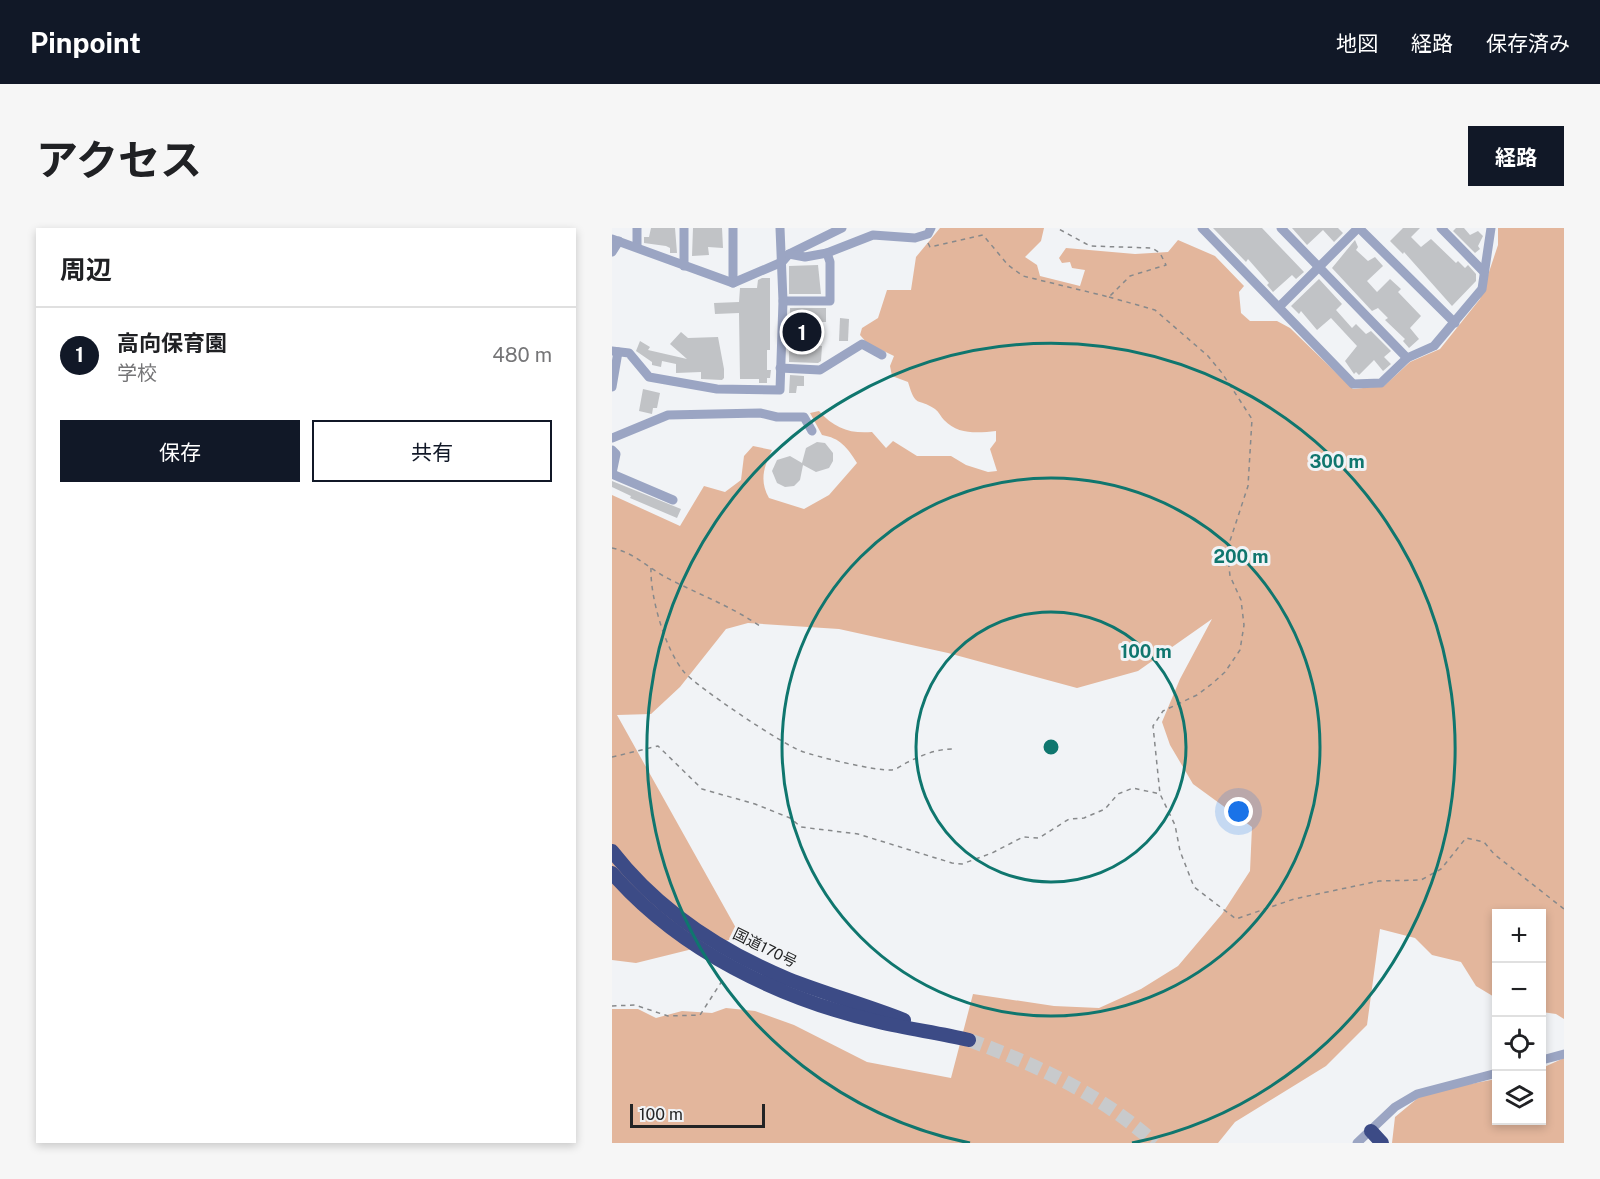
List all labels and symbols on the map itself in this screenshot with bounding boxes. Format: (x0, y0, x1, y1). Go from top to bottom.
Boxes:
pin: 1 (782, 310, 822, 354)
text: 300 m (1309, 451, 1365, 472)
text: 200 m (1214, 546, 1268, 567)
text: 100 m (1120, 641, 1172, 662)
centre of rings (1041, 737, 1061, 757)
your location (1224, 797, 1253, 826)
street label: 国道170号 (730, 925, 800, 970)
scale bar (630, 1101, 765, 1128)

